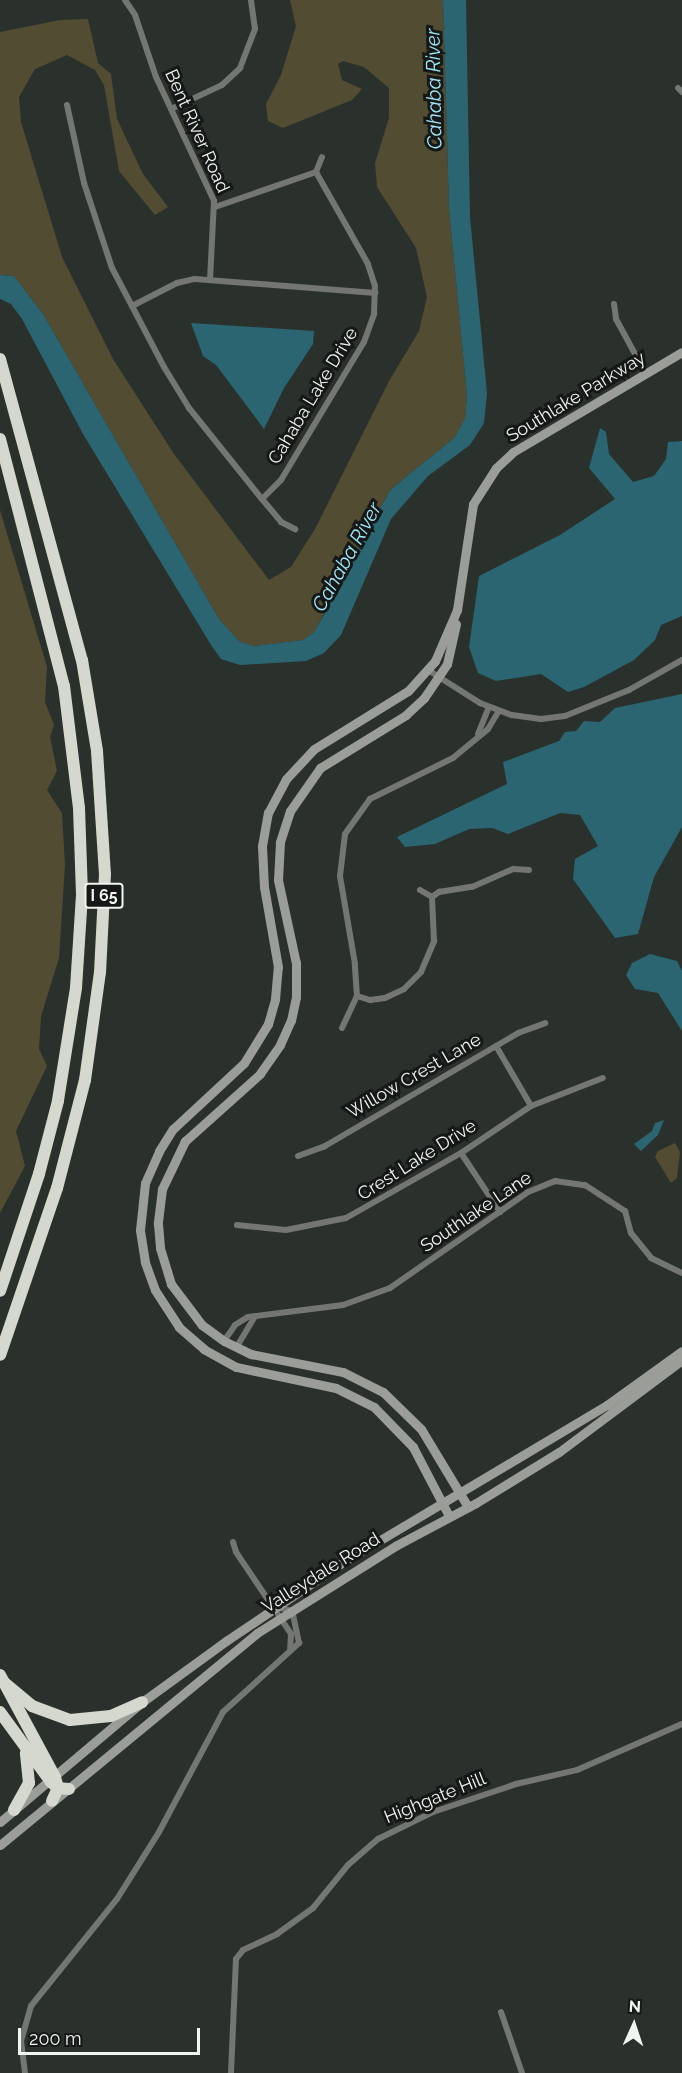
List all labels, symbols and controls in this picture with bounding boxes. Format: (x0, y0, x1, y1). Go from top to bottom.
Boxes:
water label: Cahaba River (421, 28, 447, 150)
street label: Bent River Road (160, 66, 234, 196)
street label: Cahaba Lake Drive (264, 324, 362, 468)
street label: Southlake Parkway (503, 347, 649, 447)
water label: Cahaba River (307, 498, 387, 616)
road number: I 65 (84, 883, 124, 909)
street label: Willow Crest Lane (343, 1029, 485, 1123)
street label: Crest Lake Drive (354, 1115, 480, 1205)
street label: Southlake Lane (416, 1167, 536, 1257)
street label: Valleydale Road (258, 1528, 384, 1618)
street label: Highgate Hill (381, 1768, 489, 1828)
north arrow (604, 1995, 664, 2055)
text: N (628, 1997, 642, 2016)
scale bar (21, 2016, 202, 2054)
text: 200 m (29, 2028, 82, 2049)

